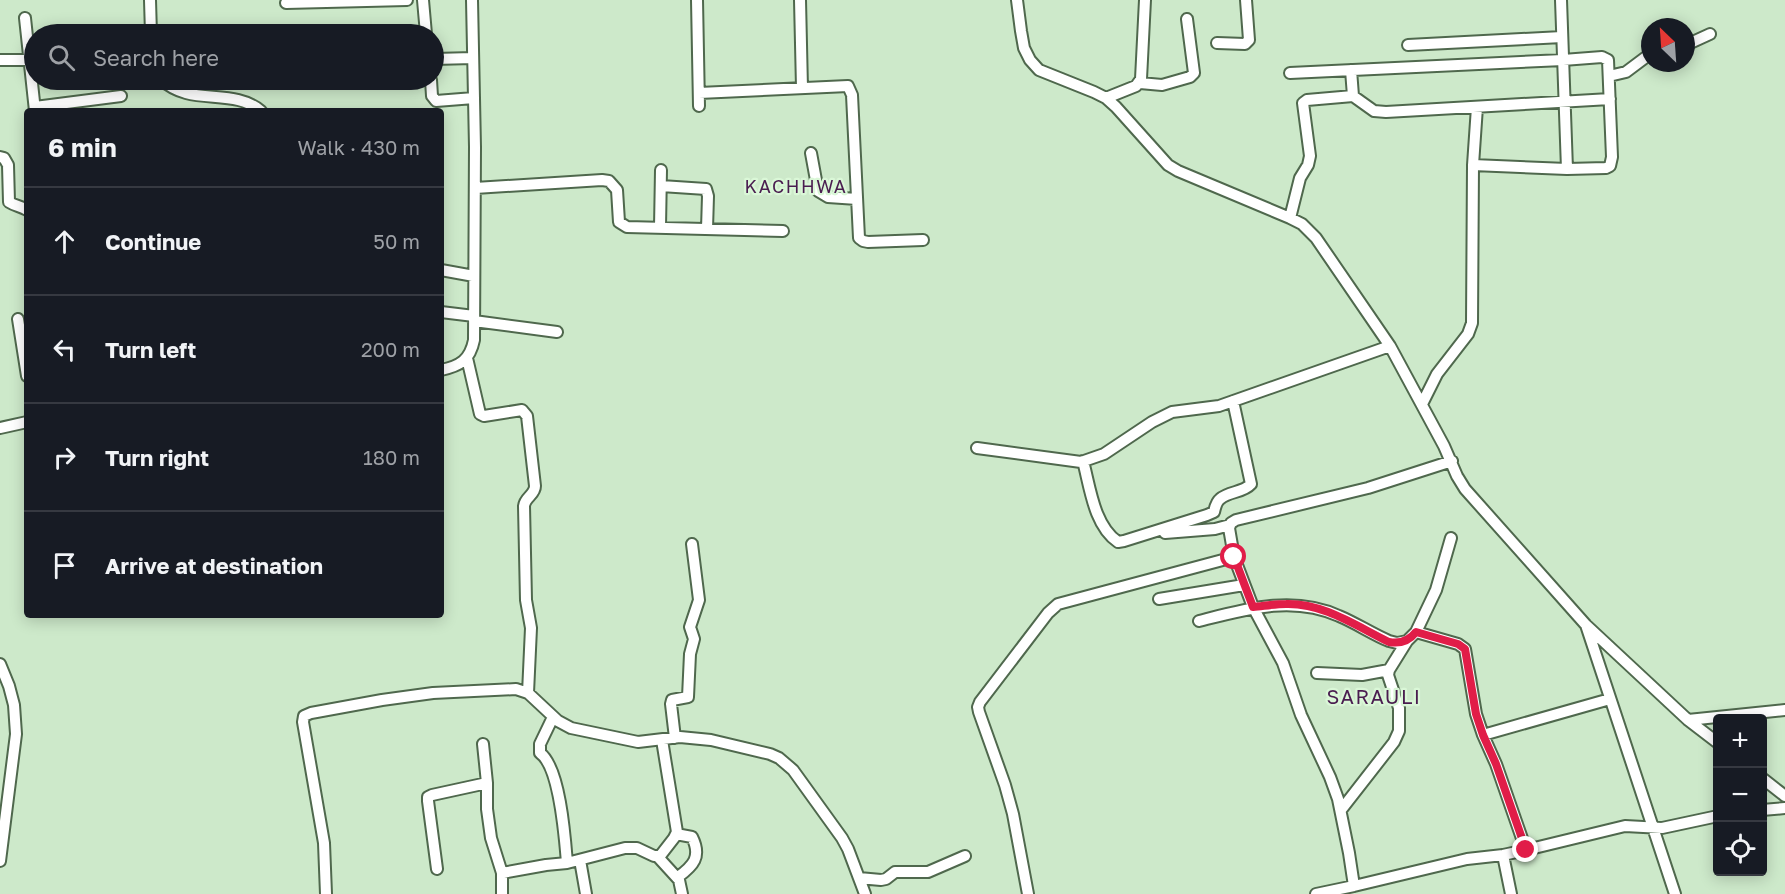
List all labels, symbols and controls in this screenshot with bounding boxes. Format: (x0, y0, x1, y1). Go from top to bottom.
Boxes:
north arrow (1641, 18, 1695, 72)
search box (24, 24, 444, 90)
icon: search (45, 41, 78, 74)
text: Search here (93, 44, 219, 71)
text: 6 min (48, 132, 117, 163)
text: Walk · 430 m (298, 135, 420, 159)
district label: KACHHWA (745, 175, 847, 197)
icon: ahead (48, 225, 81, 258)
text: Continue (105, 228, 201, 255)
text: 50 m (373, 229, 420, 253)
icon: left (48, 333, 81, 366)
text: Turn left (105, 336, 196, 363)
text: 200 m (361, 337, 420, 361)
icon: right (48, 441, 81, 474)
text: Turn right (105, 444, 209, 471)
text: 180 m (363, 445, 420, 469)
route start (1220, 543, 1246, 569)
icon: arrive (48, 549, 81, 582)
text: Arrive at destination (105, 552, 323, 579)
district label: SARAULI (1326, 684, 1422, 708)
map controls (1713, 714, 1767, 876)
button: + (1713, 714, 1767, 768)
button: − (1713, 768, 1767, 822)
button: locate (1713, 822, 1767, 876)
route end (1512, 836, 1538, 862)

